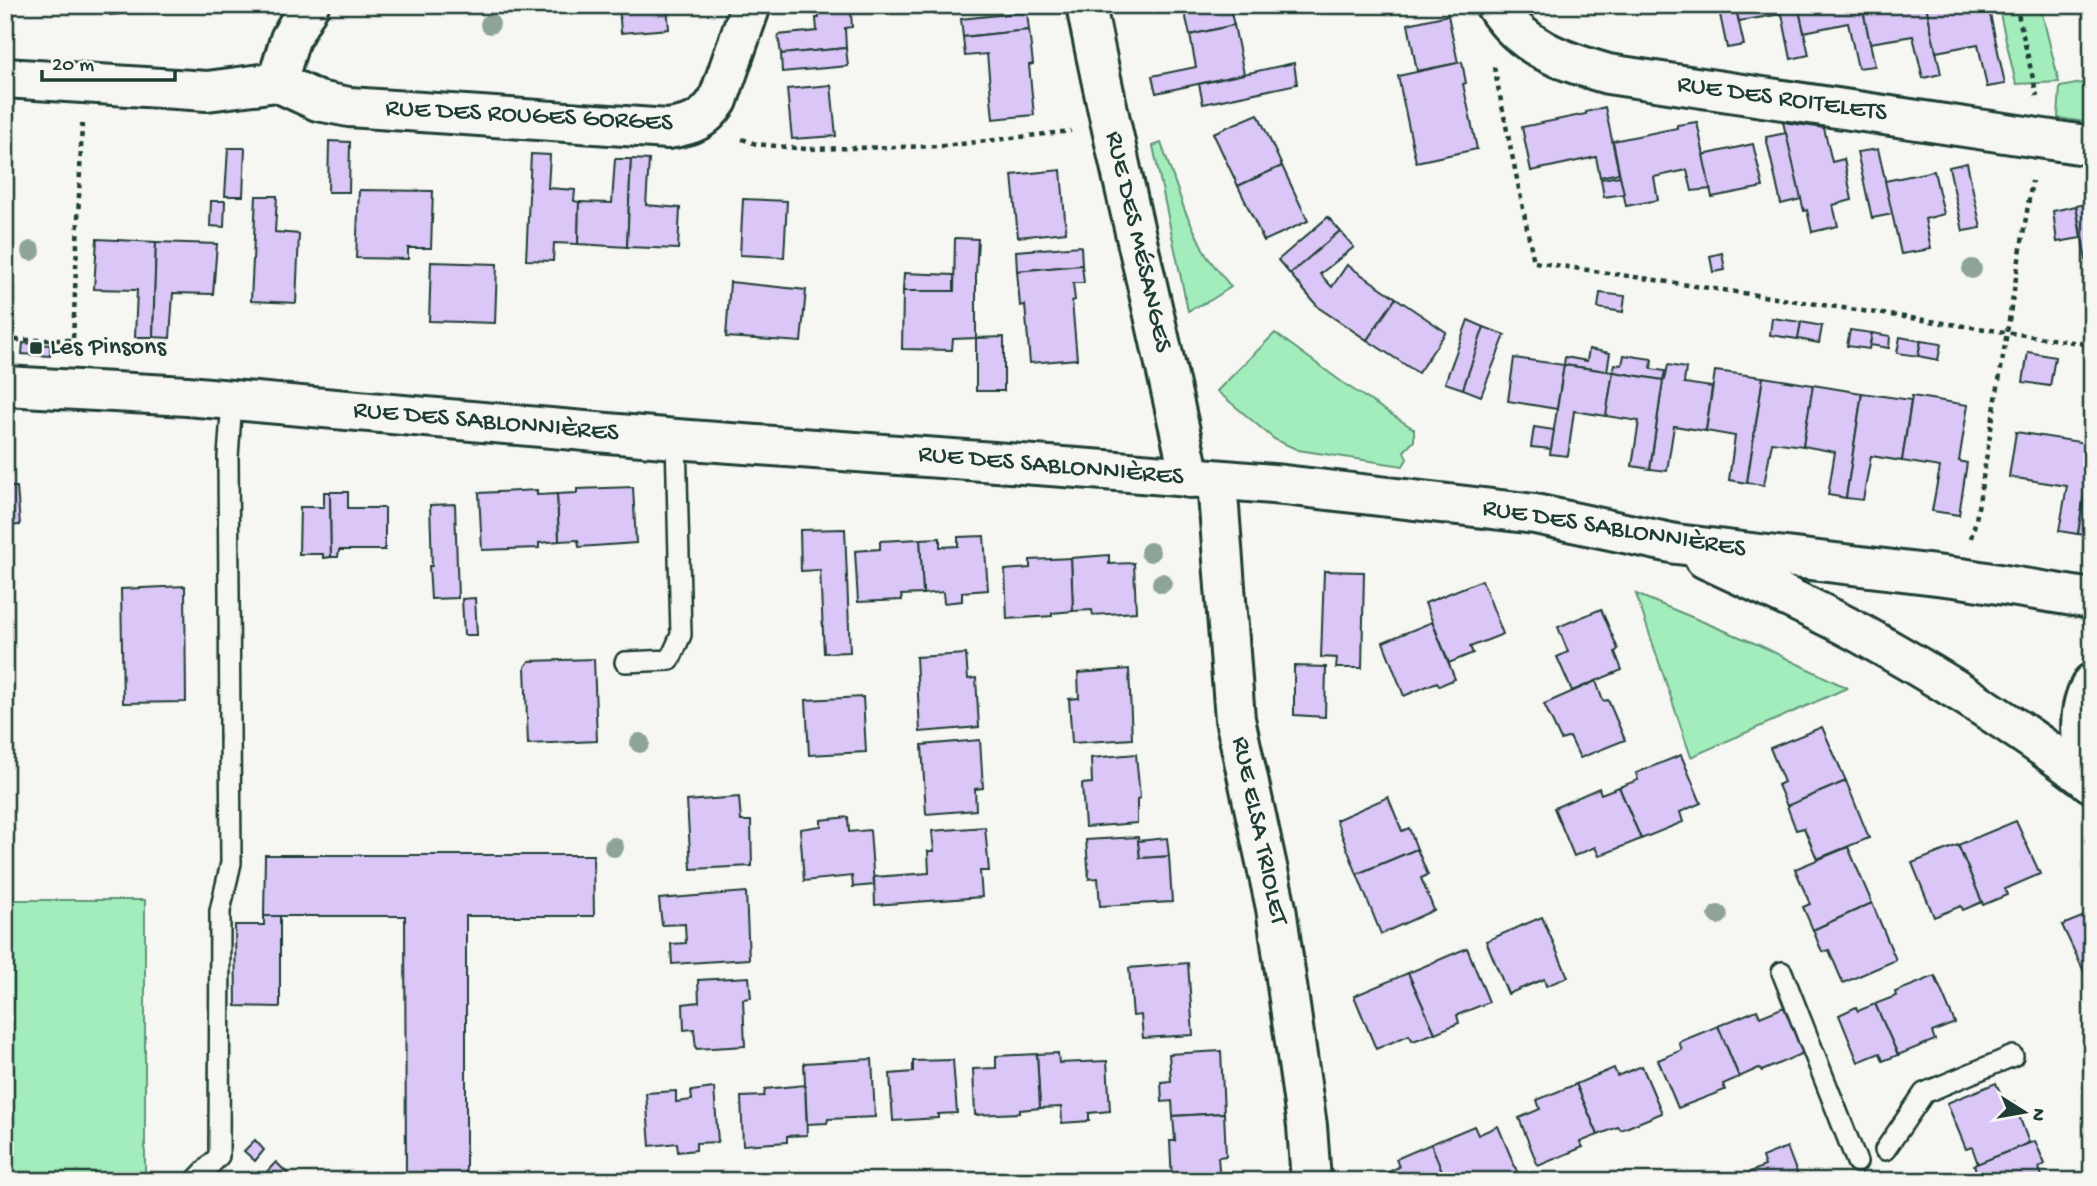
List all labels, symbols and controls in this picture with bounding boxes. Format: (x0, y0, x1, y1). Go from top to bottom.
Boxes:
scale bar (42, 38, 175, 82)
text: 20 m (52, 54, 94, 79)
street label: RUE DES ROITELETS (1675, 70, 1890, 130)
street label: RUE DES ROUGES GORGES (384, 94, 674, 140)
street label: RUE DES MÉSANGES (1097, 129, 1178, 356)
place label: Les Pinsons (50, 333, 167, 364)
marker: Les Pinsons (28, 340, 44, 356)
street label: RUE DES SABLONNIÈRES (352, 396, 621, 450)
street label: RUE DES SABLONNIÈRES (917, 440, 1186, 494)
street label: RUE DES SABLONNIÈRES (1480, 494, 1749, 566)
street label: RUE ELSA TRIOLET (1223, 734, 1293, 929)
north arrow (1988, 1078, 2058, 1148)
text: N (2025, 1106, 2050, 1123)

